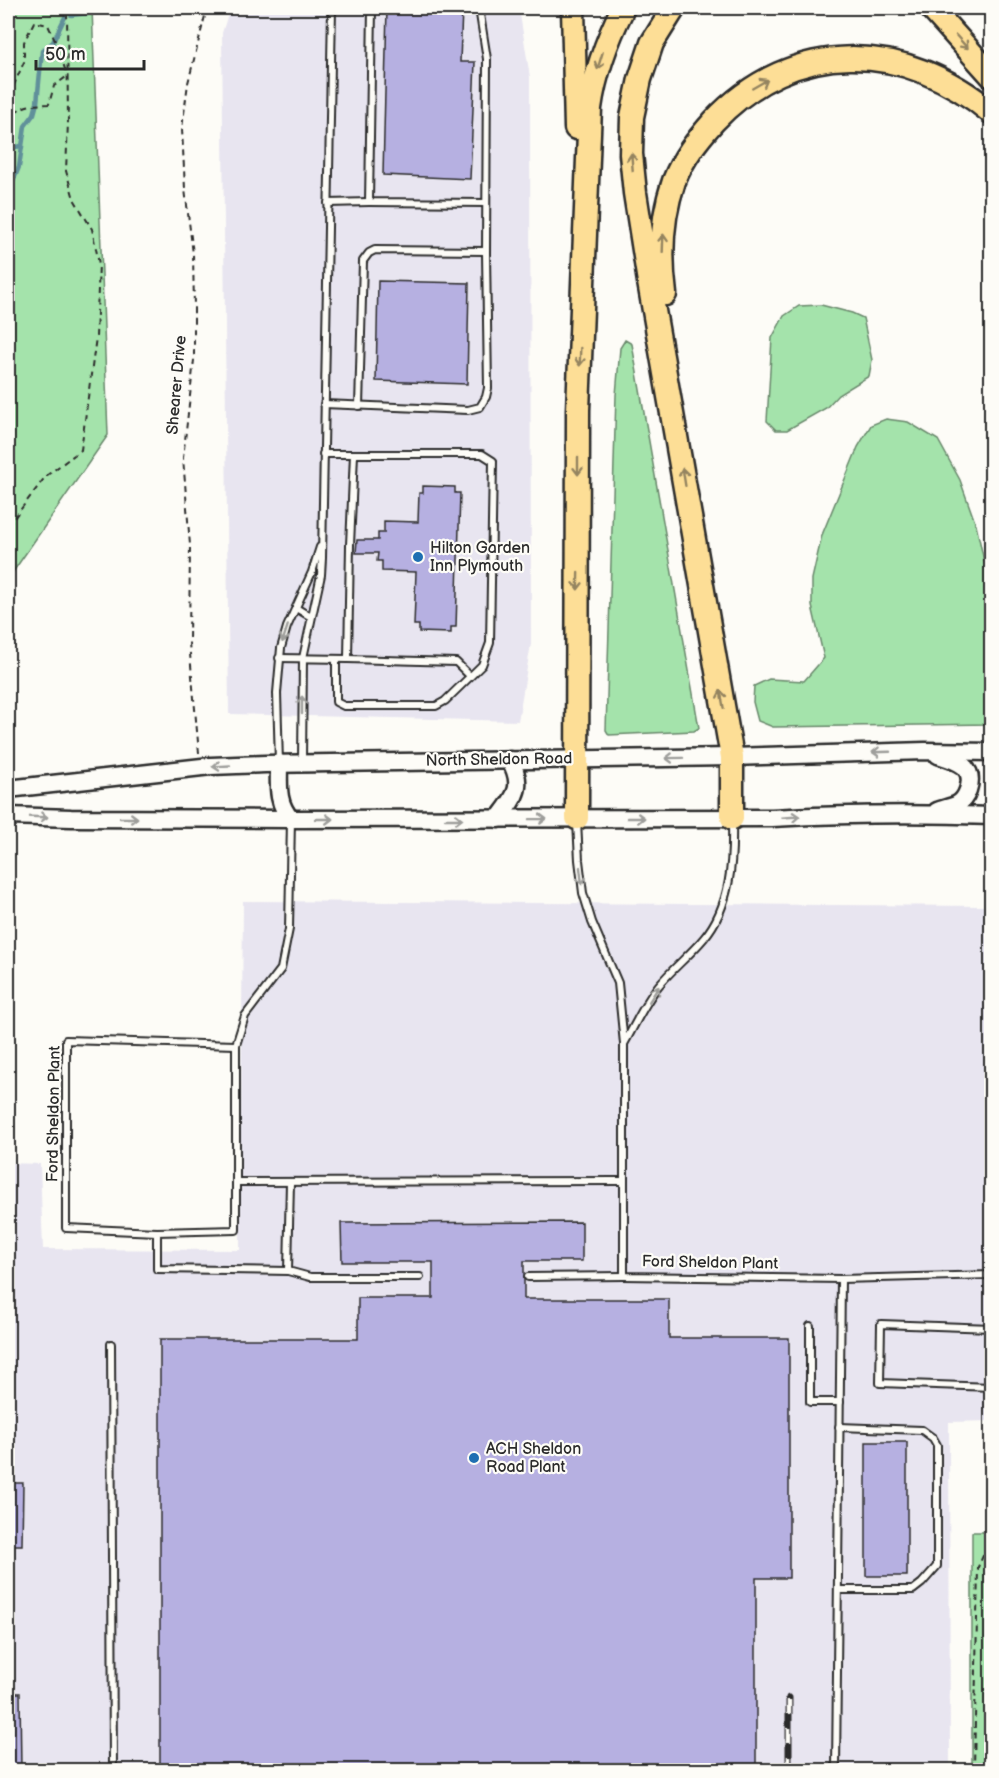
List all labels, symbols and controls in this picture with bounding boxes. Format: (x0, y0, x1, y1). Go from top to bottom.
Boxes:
scale bar (36, 33, 144, 71)
one-way arrow (955, 34, 969, 49)
text: 50 m (45, 44, 86, 65)
one-way arrow (594, 51, 605, 70)
one-way arrow (751, 78, 768, 90)
one-way arrow (626, 152, 637, 172)
one-way arrow (657, 233, 669, 253)
street label: Shearer Drive (163, 334, 191, 436)
one-way arrow (574, 346, 585, 366)
one-way arrow (572, 456, 584, 476)
one-way arrow (678, 468, 689, 487)
place label: Hilton Garden Inn Plymouth (430, 539, 530, 576)
marker: Hilton Garden Inn Plymouth (411, 550, 425, 564)
one-way arrow (572, 570, 583, 590)
one-way arrow (279, 624, 290, 643)
one-way arrow (716, 690, 727, 709)
one-way arrow (296, 695, 308, 715)
one-way arrow (872, 746, 892, 758)
street label: North Sheldon Road (426, 749, 572, 771)
one-way arrow (664, 752, 684, 764)
one-way arrow (211, 760, 231, 771)
one-way arrow (29, 811, 49, 822)
one-way arrow (780, 811, 800, 822)
one-way arrow (119, 812, 139, 824)
one-way arrow (625, 812, 645, 824)
one-way arrow (314, 813, 334, 825)
one-way arrow (444, 813, 464, 825)
one-way arrow (527, 813, 547, 825)
one-way arrow (576, 866, 587, 886)
one-way arrow (648, 986, 660, 1003)
street label: Ford Sheldon Plant (43, 1046, 65, 1182)
street label: Ford Sheldon Plant (642, 1252, 778, 1274)
place label: ACH Sheldon Road Plant (486, 1440, 581, 1477)
marker: ACH Sheldon Road Plant (467, 1451, 481, 1465)

